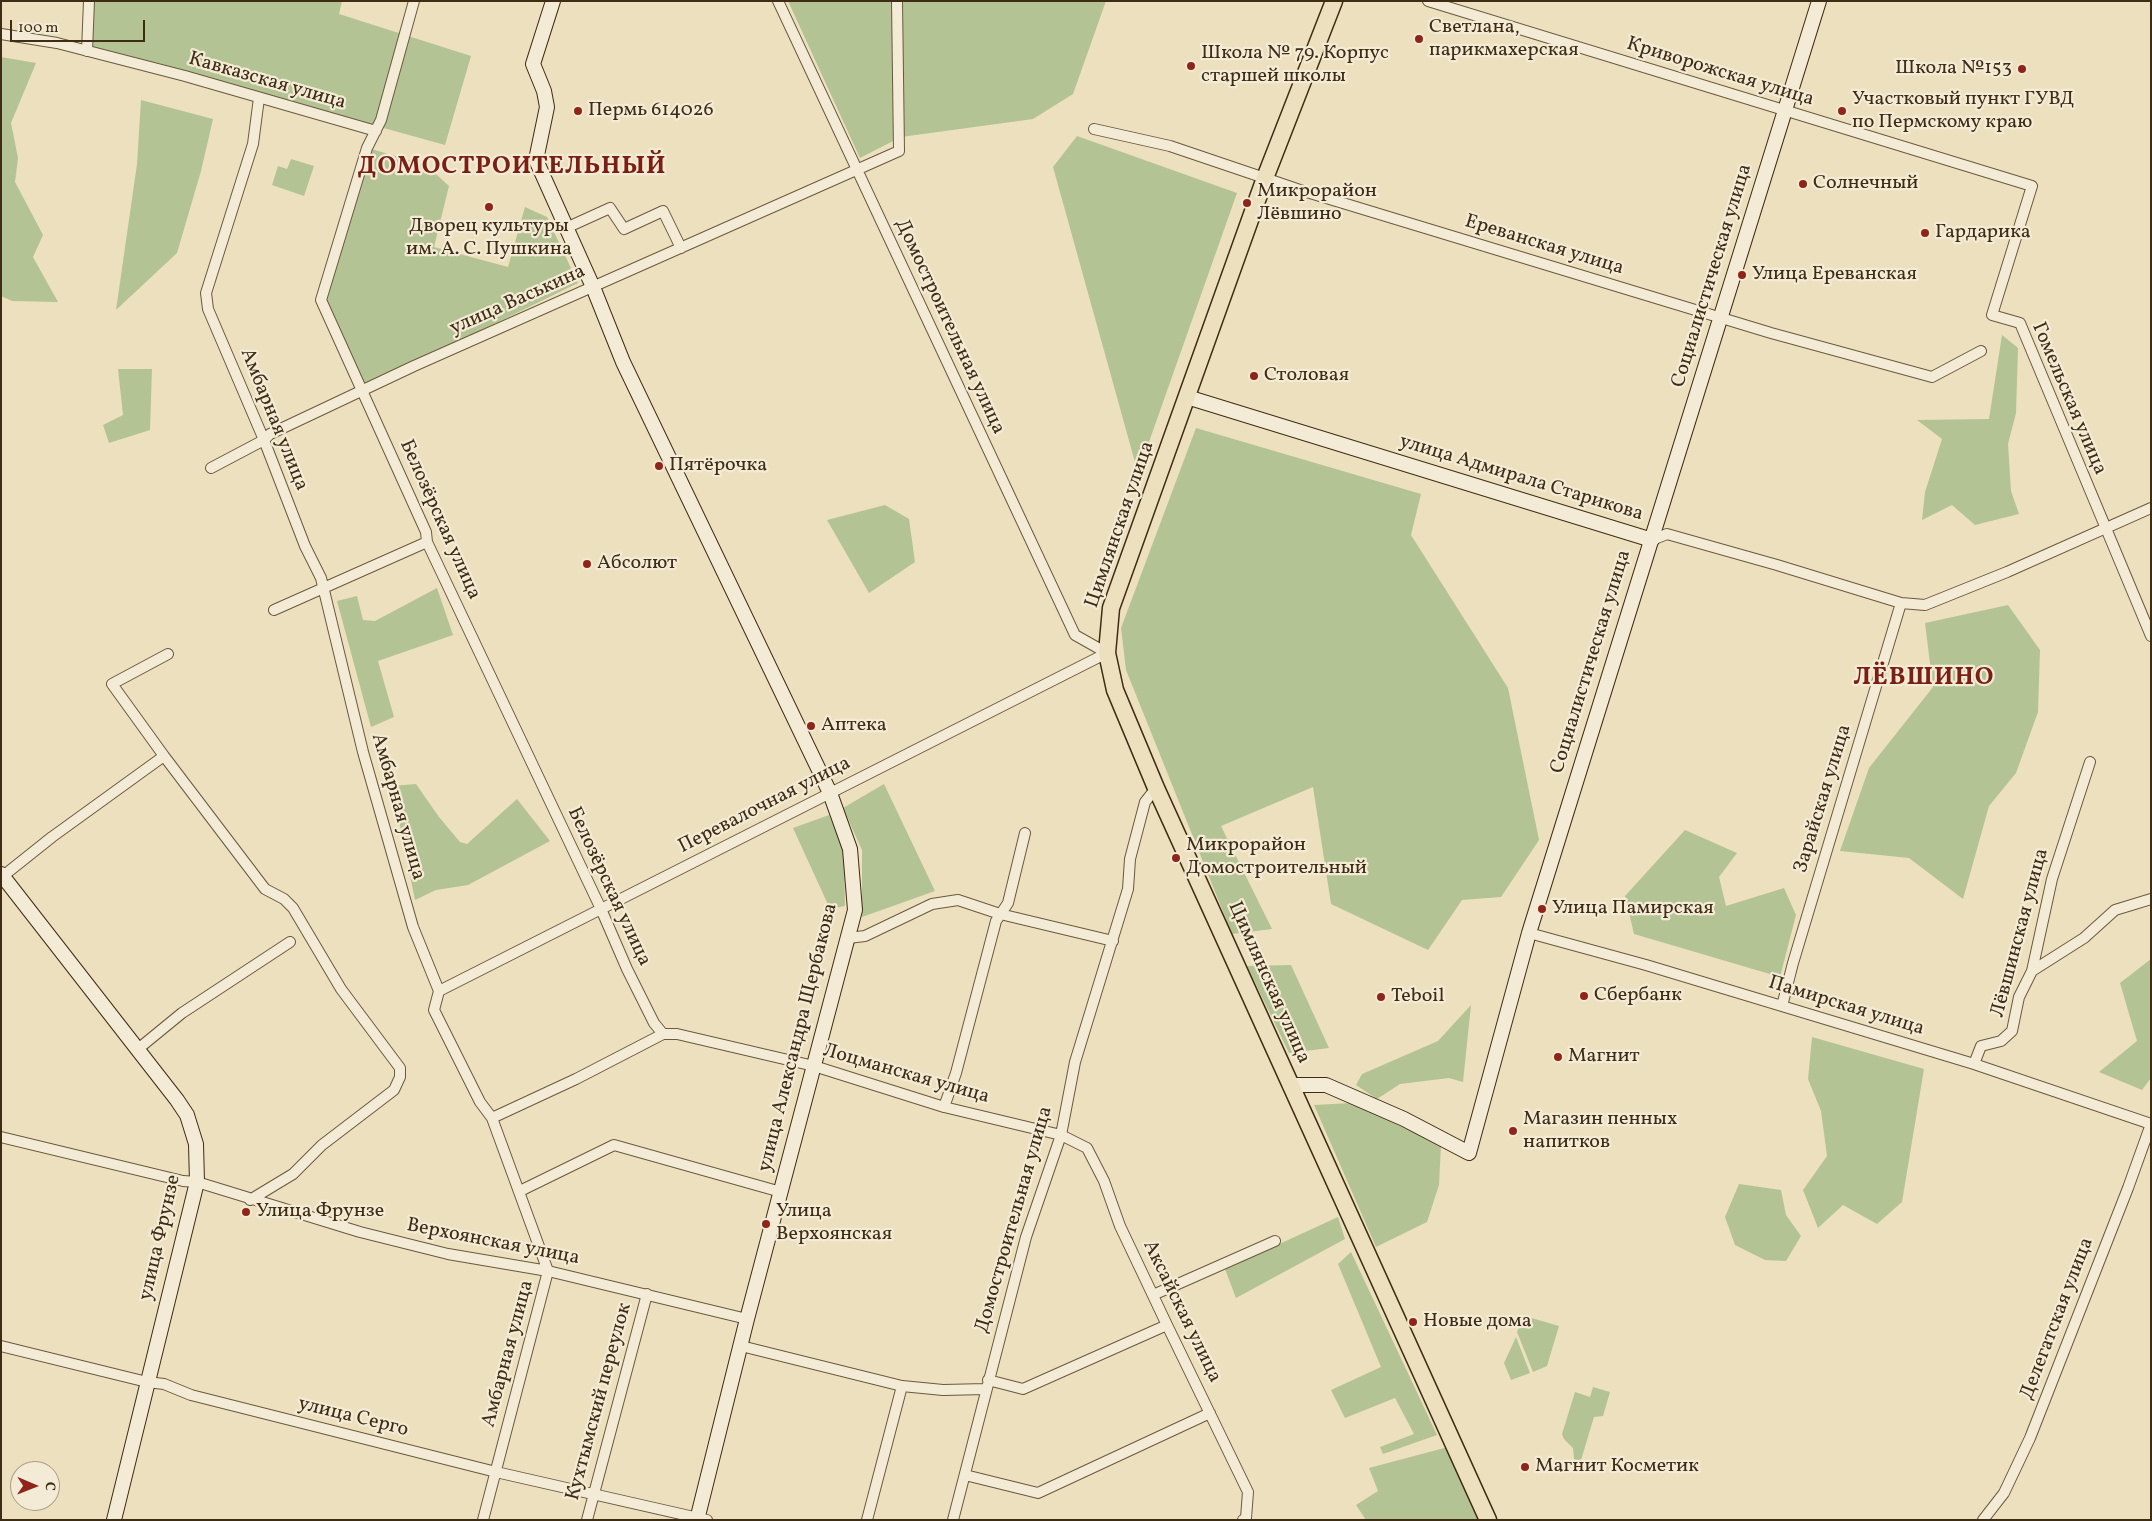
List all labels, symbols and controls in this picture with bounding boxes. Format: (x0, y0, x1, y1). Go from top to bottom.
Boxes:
scale bar (12, 10, 148, 42)
place label: Светлана, парикмахерская (1429, 16, 1579, 63)
text: 100 m (18, 18, 58, 39)
marker: Светлана, парикмахерская (1413, 33, 1425, 45)
street label: Криворожская улица (1623, 33, 1817, 113)
place label: Школа № 79. Корпус старшей школы (1201, 42, 1389, 89)
street label: Кавказская улица (186, 48, 348, 116)
place label: Школа №153 (1895, 57, 2012, 81)
marker: Школа № 79. Корпус старшей школы (1185, 60, 1197, 72)
marker: Школа №153 (2016, 63, 2028, 75)
place label: Участковый пункт ГУВД по Пермскому краю (1852, 88, 2075, 135)
place label: Пермь 614026 (588, 99, 714, 123)
marker: Пермь 614026 (572, 105, 584, 117)
marker: Участковый пункт ГУВД по Пермскому краю (1836, 105, 1848, 117)
district label: ДОМОСТРОИТЕЛЬНЫЙ (355, 153, 669, 183)
street label: Социалистическая улица (1668, 161, 1758, 391)
place label: Солнечный (1813, 172, 1918, 196)
marker: Солнечный (1797, 178, 1809, 190)
place label: Микрорайон Лёвшино (1257, 180, 1377, 227)
marker: Микрорайон Лёвшино (1241, 197, 1253, 209)
marker: Дворец культуры им. А. С. Пушкина (483, 201, 495, 213)
street label: Ереванская улица (1462, 210, 1626, 282)
place label: Дворец культуры им. А. С. Пушкина (406, 215, 572, 262)
street label: Домостроительная улица (889, 216, 1009, 438)
place label: Гардарика (1935, 221, 2031, 245)
marker: Гардарика (1919, 227, 1931, 239)
street label: улица Васькина (447, 260, 589, 342)
place label: Улица Ереванская (1752, 263, 1917, 287)
marker: Улица Ереванская (1736, 269, 1748, 281)
street label: Гомельская улица (2025, 319, 2111, 479)
street label: Амбарная улица (234, 345, 312, 495)
place label: Столовая (1264, 364, 1349, 388)
marker: Столовая (1248, 370, 1260, 382)
street label: улица Адмирала Старикова (1396, 430, 1646, 528)
street label: Белозёрская улица (393, 436, 485, 604)
street label: Цимлянская улица (1081, 438, 1161, 612)
place label: Пятёрочка (669, 454, 767, 478)
marker: Пятёрочка (653, 460, 665, 472)
street label: Социалистическая улица (1547, 547, 1637, 777)
place label: Абсолют (597, 552, 677, 576)
marker: Абсолют (581, 558, 593, 570)
district label: ЛЁВШИНО (1853, 664, 1995, 694)
place label: Аптека (821, 714, 887, 738)
marker: Аптека (805, 720, 817, 732)
street label: Зарайская улица (1790, 722, 1858, 876)
street label: Амбарная улица (365, 731, 429, 883)
street label: Перевалочная улица (675, 752, 855, 860)
street label: Белозёрская улица (561, 804, 655, 970)
place label: Микрорайон Домостроительный (1186, 834, 1367, 881)
street label: Лёвшинская улица (1987, 846, 2055, 1020)
marker: Микрорайон Домостроительный (1170, 852, 1182, 864)
place label: Улица Памирская (1552, 897, 1714, 921)
street label: Цимлянская улица (1221, 898, 1315, 1068)
street label: улица Александра Щербакова (754, 901, 844, 1175)
marker: Улица Памирская (1536, 903, 1548, 915)
street label: Памирская улица (1765, 972, 1927, 1042)
place label: Сбербанк (1594, 984, 1682, 1008)
place label: Teboil (1391, 985, 1444, 1009)
marker: Сбербанк (1578, 990, 1590, 1002)
marker: Teboil (1375, 991, 1387, 1003)
street label: Лоцманская улица (820, 1040, 992, 1110)
place label: Магнит (1568, 1045, 1640, 1069)
marker: Магнит (1552, 1051, 1564, 1063)
street label: Домостроительная улица (971, 1104, 1059, 1336)
place label: Магазин пенных напитков (1523, 1108, 1677, 1155)
marker: Магазин пенных напитков (1507, 1125, 1519, 1137)
street label: улица Фрунзе (135, 1173, 187, 1303)
place label: Улица Фрунзе (256, 1200, 384, 1224)
place label: Улица Верхоянская (776, 1200, 892, 1247)
marker: Улица Фрунзе (240, 1206, 252, 1218)
street label: Верхоянская улица (404, 1214, 582, 1272)
marker: Улица Верхоянская (760, 1218, 772, 1230)
street label: Делегатская улица (2016, 1234, 2100, 1404)
street label: Аксайская улица (1136, 1237, 1226, 1387)
street label: Амбарная улица (478, 1278, 540, 1430)
street label: Кухтымский переулок (562, 1301, 638, 1503)
place label: Новые дома (1423, 1310, 1532, 1334)
marker: Новые дома (1407, 1316, 1419, 1328)
street label: улица Серго (295, 1393, 411, 1443)
place label: Магнит Косметик (1535, 1455, 1699, 1479)
north arrow (10, 1461, 60, 1511)
marker: Магнит Косметик (1519, 1461, 1531, 1473)
text: С (40, 1482, 59, 1491)

